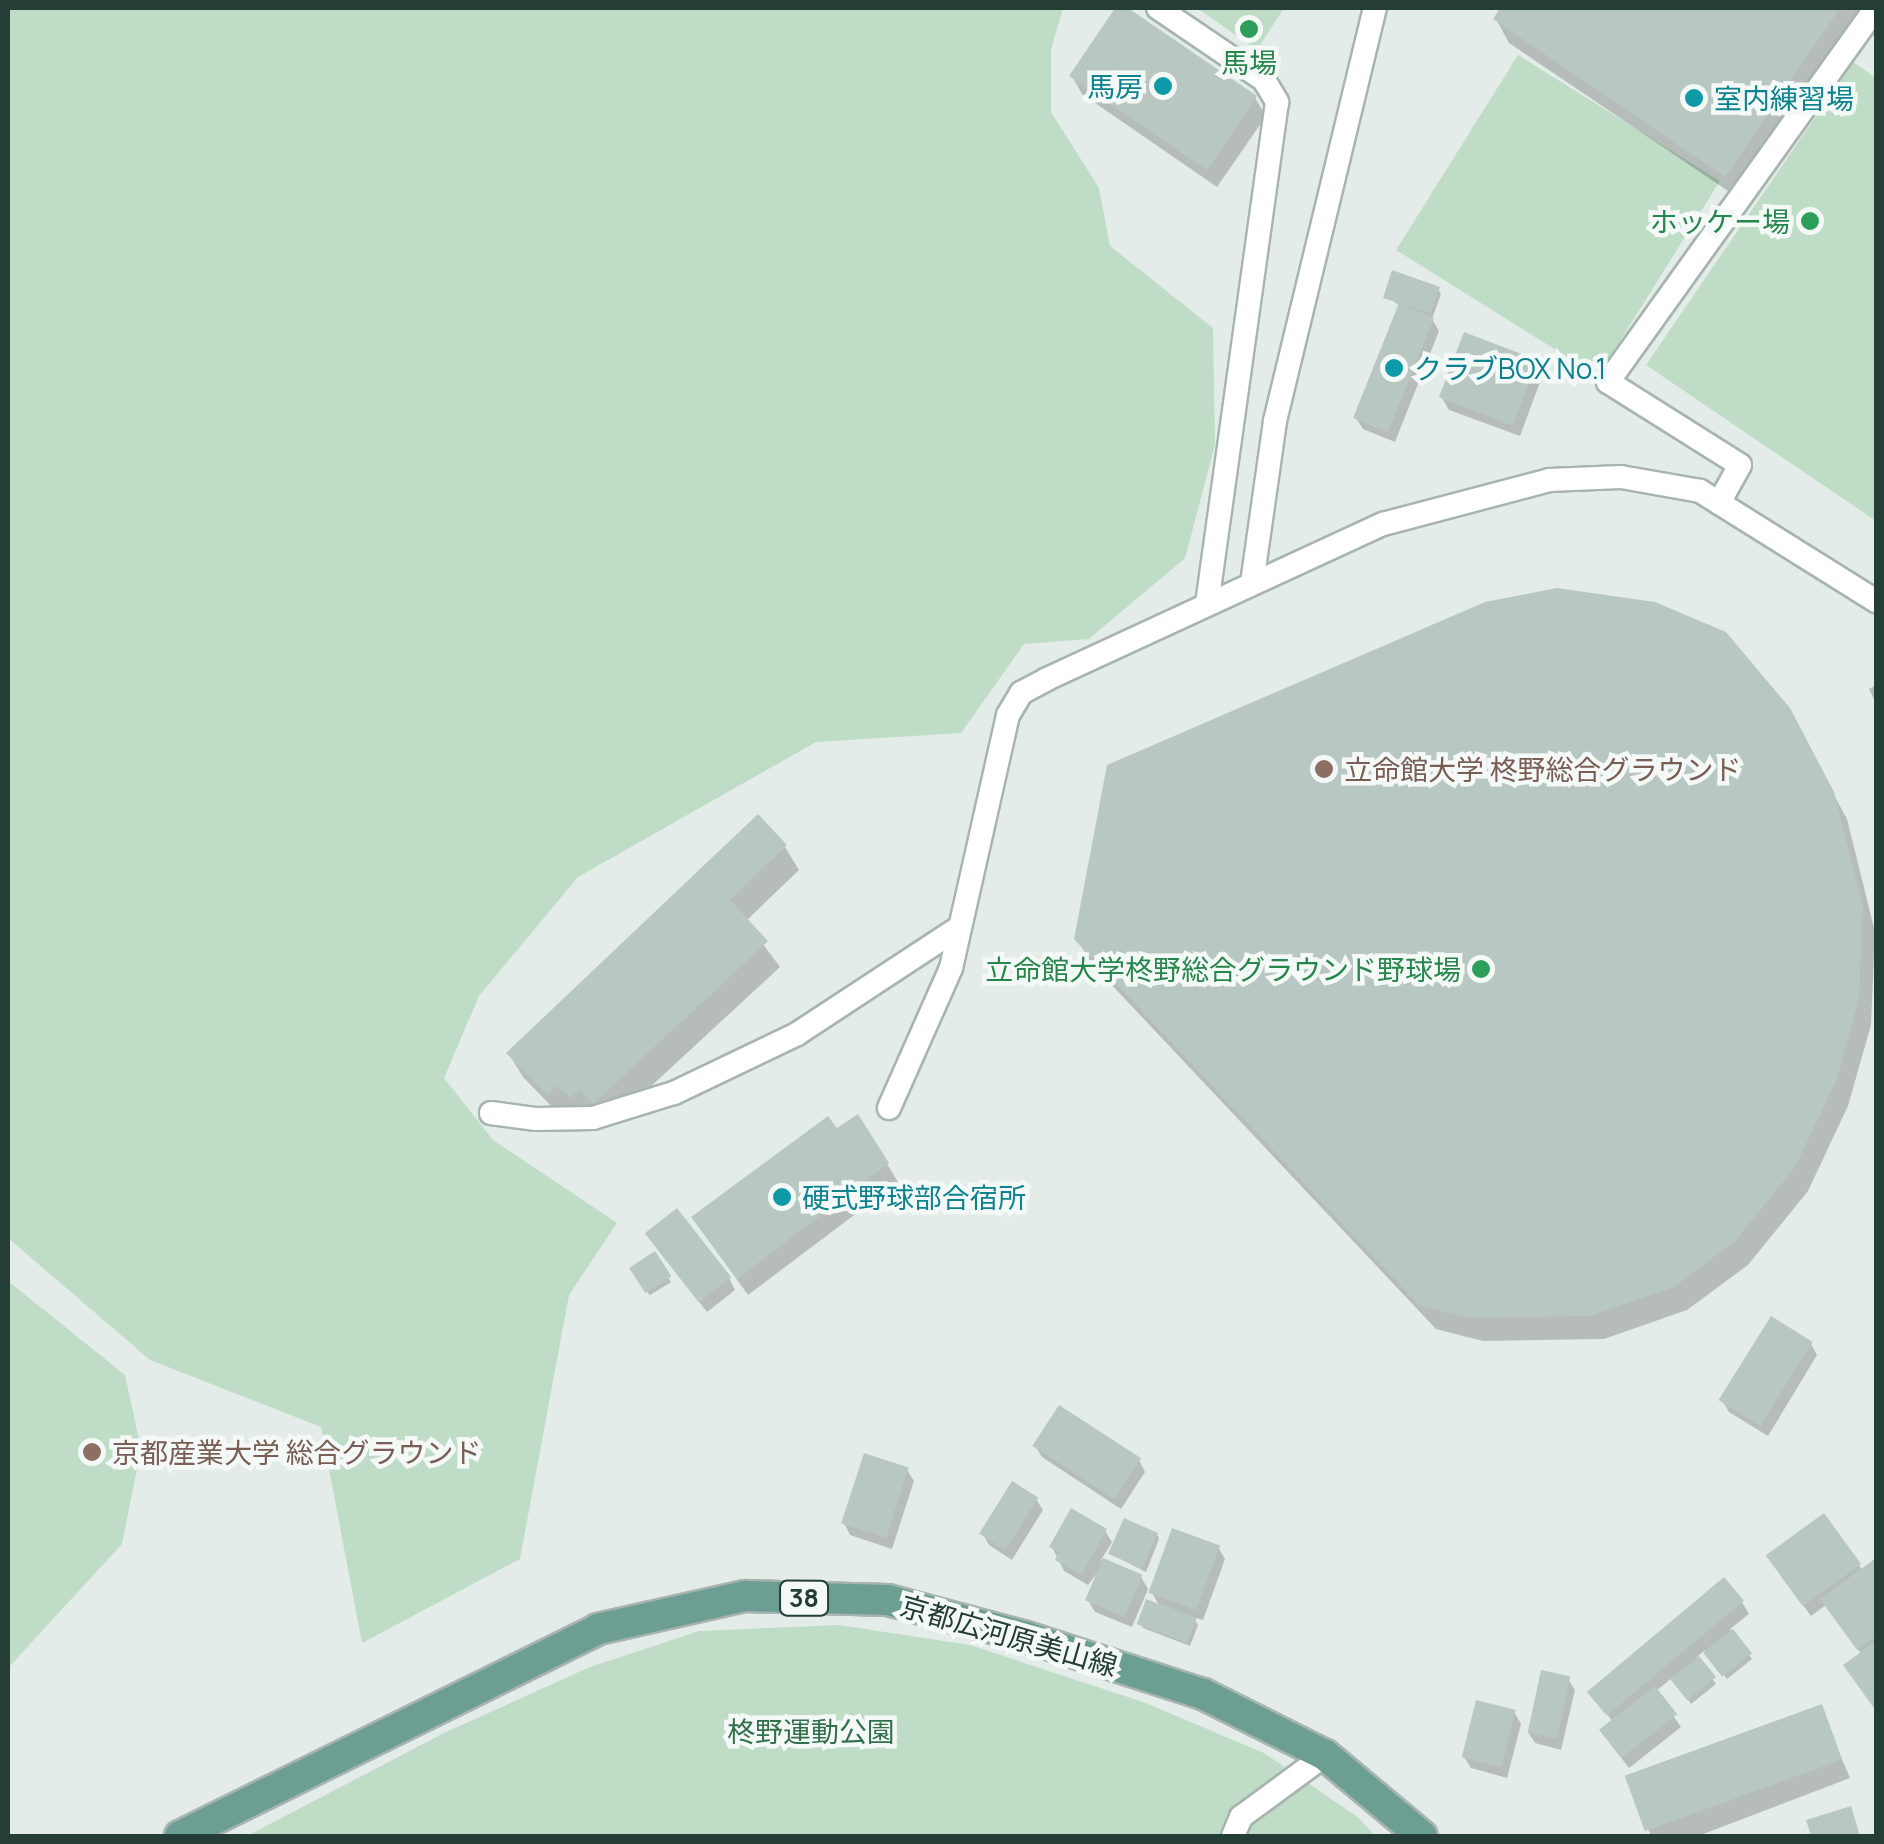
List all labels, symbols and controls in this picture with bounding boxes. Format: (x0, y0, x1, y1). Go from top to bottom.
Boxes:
marker: 馬場 (1238, 18, 1260, 40)
place label: 馬場 (1221, 45, 1277, 79)
place label: 馬房 (1087, 69, 1143, 103)
marker: 馬房 (1152, 75, 1174, 97)
place label: 室内練習場 (1714, 81, 1854, 115)
marker: 室内練習場 (1683, 87, 1705, 109)
place label: ホッケー場 (1650, 204, 1790, 238)
marker: ホッケー場 (1799, 210, 1821, 232)
place label: クラブBOX No.1 (1414, 351, 1606, 385)
marker: クラブBOX No.1 (1383, 357, 1405, 379)
place label: 立命館大学 柊野総合グラウンド (1344, 752, 1742, 786)
marker: 立命館大学 柊野総合グラウンド (1313, 758, 1335, 780)
place label: 立命館大学柊野総合グラウンド野球場 (985, 952, 1461, 986)
marker: 立命館大学柊野総合グラウンド野球場 (1470, 958, 1492, 980)
place label: 硬式野球部合宿所 (802, 1180, 1026, 1214)
marker: 硬式野球部合宿所 (771, 1186, 793, 1208)
place label: 京都産業大学 総合グラウンド (112, 1435, 482, 1469)
marker: 京都産業大学 総合グラウンド (81, 1441, 103, 1463)
road number: 38 (779, 1578, 829, 1618)
street label: 京都広河原美山線 (897, 1588, 1121, 1682)
park label: 柊野運動公園 (727, 1714, 895, 1748)

